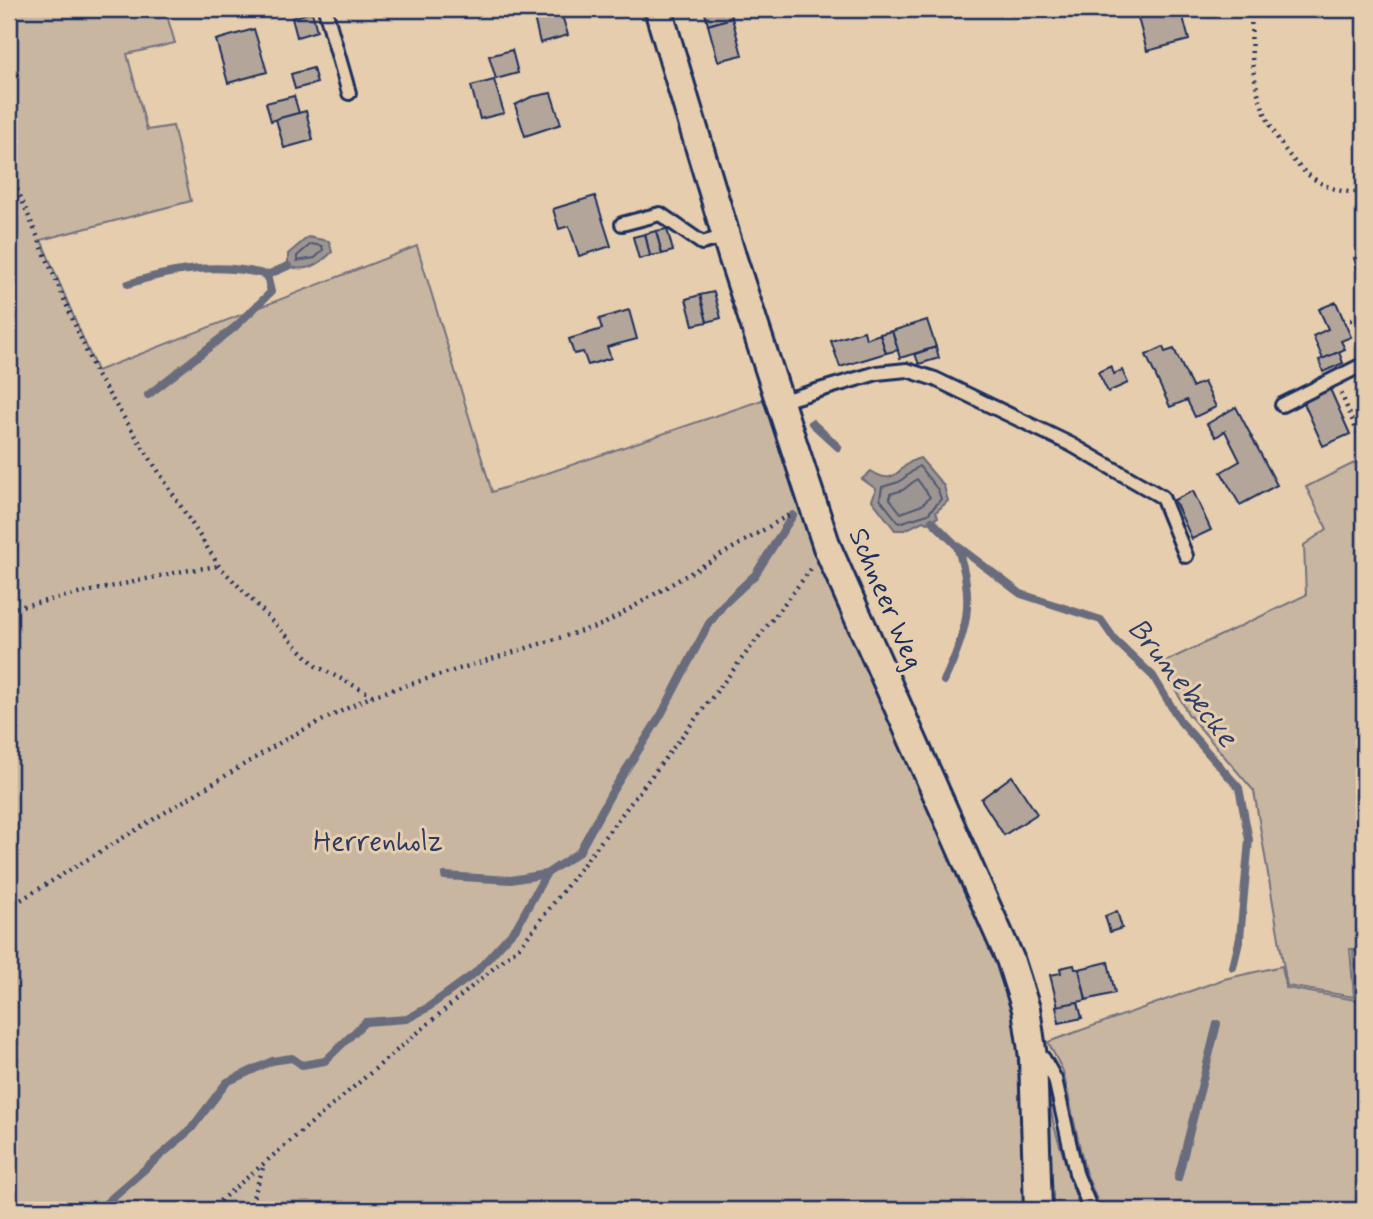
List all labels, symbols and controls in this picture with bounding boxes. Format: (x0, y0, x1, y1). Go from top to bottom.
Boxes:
street label: Schneer Weg (839, 523, 931, 675)
water label: Brunebecke (1118, 610, 1247, 757)
park label: Herrenholz (313, 824, 443, 861)

